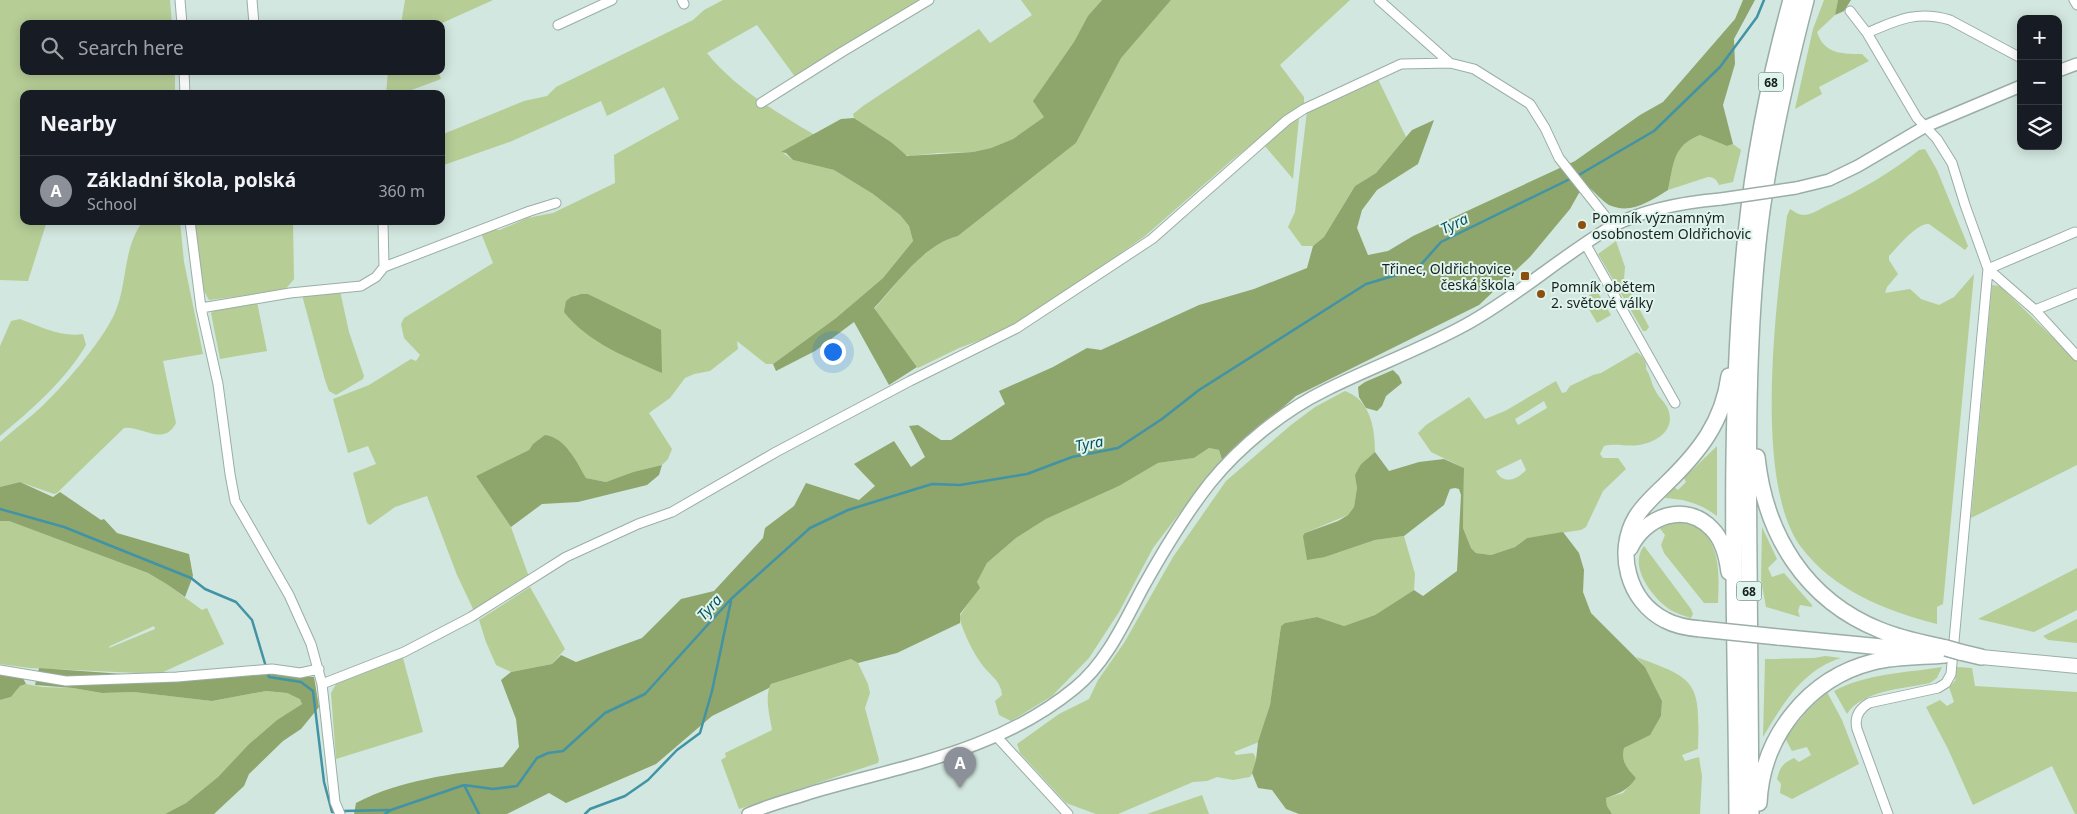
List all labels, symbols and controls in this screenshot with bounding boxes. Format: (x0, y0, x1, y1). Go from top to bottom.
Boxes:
map controls (2017, 15, 2062, 150)
button: + (2017, 15, 2062, 60)
search box (20, 20, 445, 75)
icon: search (38, 34, 66, 62)
text: Search here (78, 35, 184, 61)
button: − (2017, 60, 2062, 105)
road number: 68 (1758, 72, 1784, 91)
button: layers (2017, 105, 2062, 150)
text: Nearby (40, 109, 116, 137)
text: Základní škola, polská (87, 167, 296, 193)
text: A (50, 180, 62, 202)
text: 360 m (378, 180, 425, 202)
text: School (87, 193, 137, 215)
water label: Tyra (1437, 208, 1472, 238)
place label: Pomník významným osobnostem Oldřichovic (1592, 208, 1752, 243)
marker: Pomník významným osobnostem Oldřichovic (1576, 219, 1588, 231)
place label: Třinec, Oldřichovice, česká škola (1382, 259, 1515, 294)
marker: Třinec, Oldřichovice, česká škola (1519, 270, 1531, 282)
place label: Pomník obětem 2. světové války (1551, 277, 1655, 312)
marker: Pomník obětem 2. světové války (1535, 288, 1547, 300)
your location (820, 339, 846, 365)
water label: Tyra (1073, 430, 1105, 456)
road number: 68 (1736, 582, 1762, 600)
water label: Tyra (692, 589, 726, 624)
pin: A (944, 747, 976, 788)

